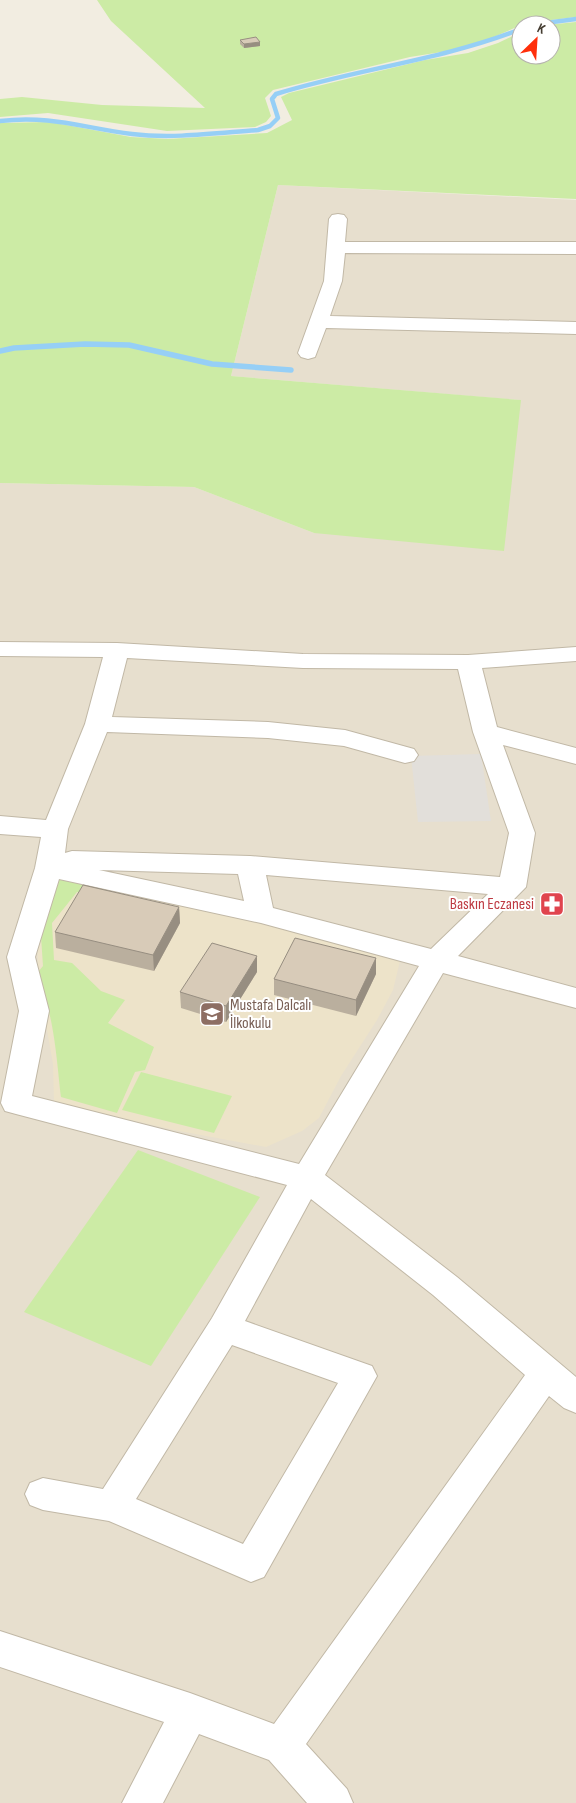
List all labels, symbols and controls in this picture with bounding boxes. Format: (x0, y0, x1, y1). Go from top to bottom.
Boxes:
north arrow (511, 15, 561, 65)
text: K (535, 20, 548, 38)
pharmacy icon: Baskın Eczanesi (539, 891, 565, 917)
place label: Baskın Eczanesi (450, 895, 534, 914)
place label: Mustafa Dalcalı İlkokulu (230, 996, 311, 1033)
school or university icon: Mustafa Dalcalı İlkokulu (199, 1001, 225, 1027)

